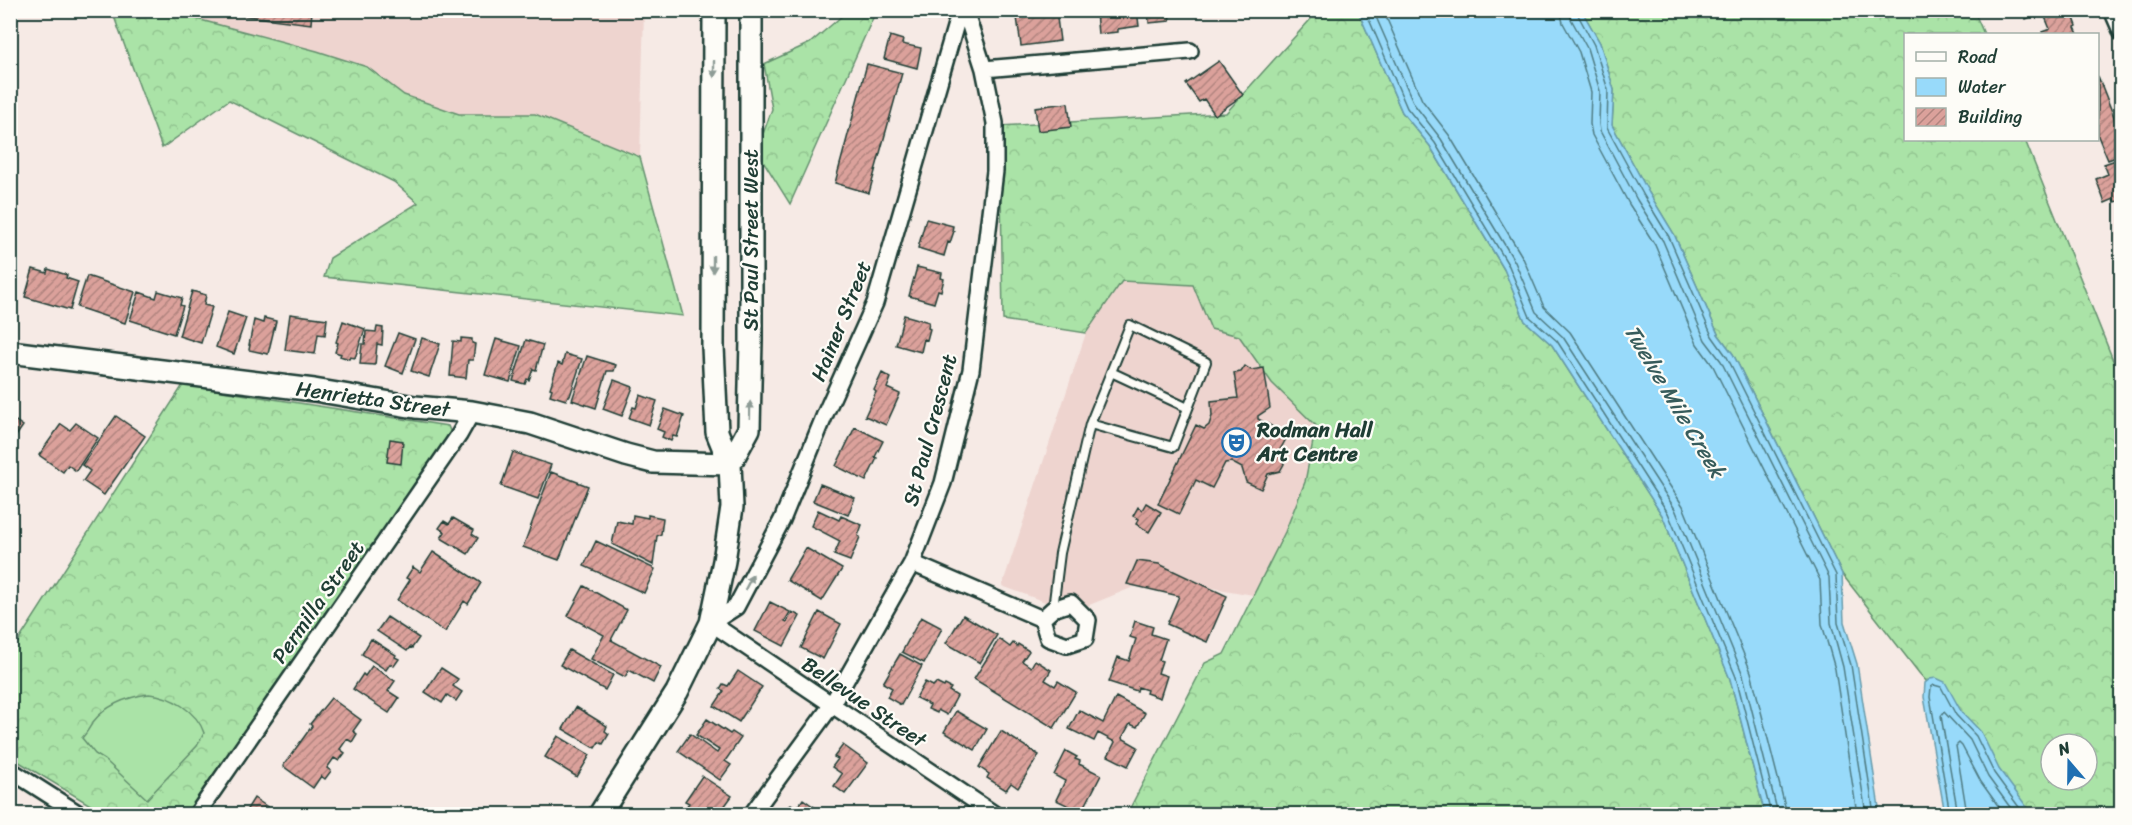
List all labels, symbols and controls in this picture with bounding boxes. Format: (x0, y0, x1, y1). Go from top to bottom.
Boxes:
legend (1904, 33, 2099, 141)
text: Road (1958, 41, 1998, 73)
one-way arrow (709, 59, 719, 78)
text: Water (1958, 71, 2007, 103)
text: Building (1958, 101, 2022, 133)
street label: St Paul Street West (732, 149, 770, 331)
one-way arrow (708, 254, 718, 273)
street label: Hainer Street (799, 255, 883, 387)
water label: Twelve Mile Creek (1613, 316, 1737, 487)
street label: St Paul Crescent (891, 350, 969, 510)
street label: Henrietta Street (294, 369, 454, 429)
one-way arrow (745, 400, 754, 419)
place label: Rodman Hall Art Centre (1256, 411, 1373, 473)
theatre icon: Rodman Hall Art Centre (1220, 426, 1252, 458)
street label: Permilla Street (261, 532, 375, 672)
one-way arrow (744, 573, 754, 590)
street label: Bellevue Street (794, 646, 936, 759)
north arrow (2039, 732, 2099, 792)
text: N (2053, 733, 2075, 764)

